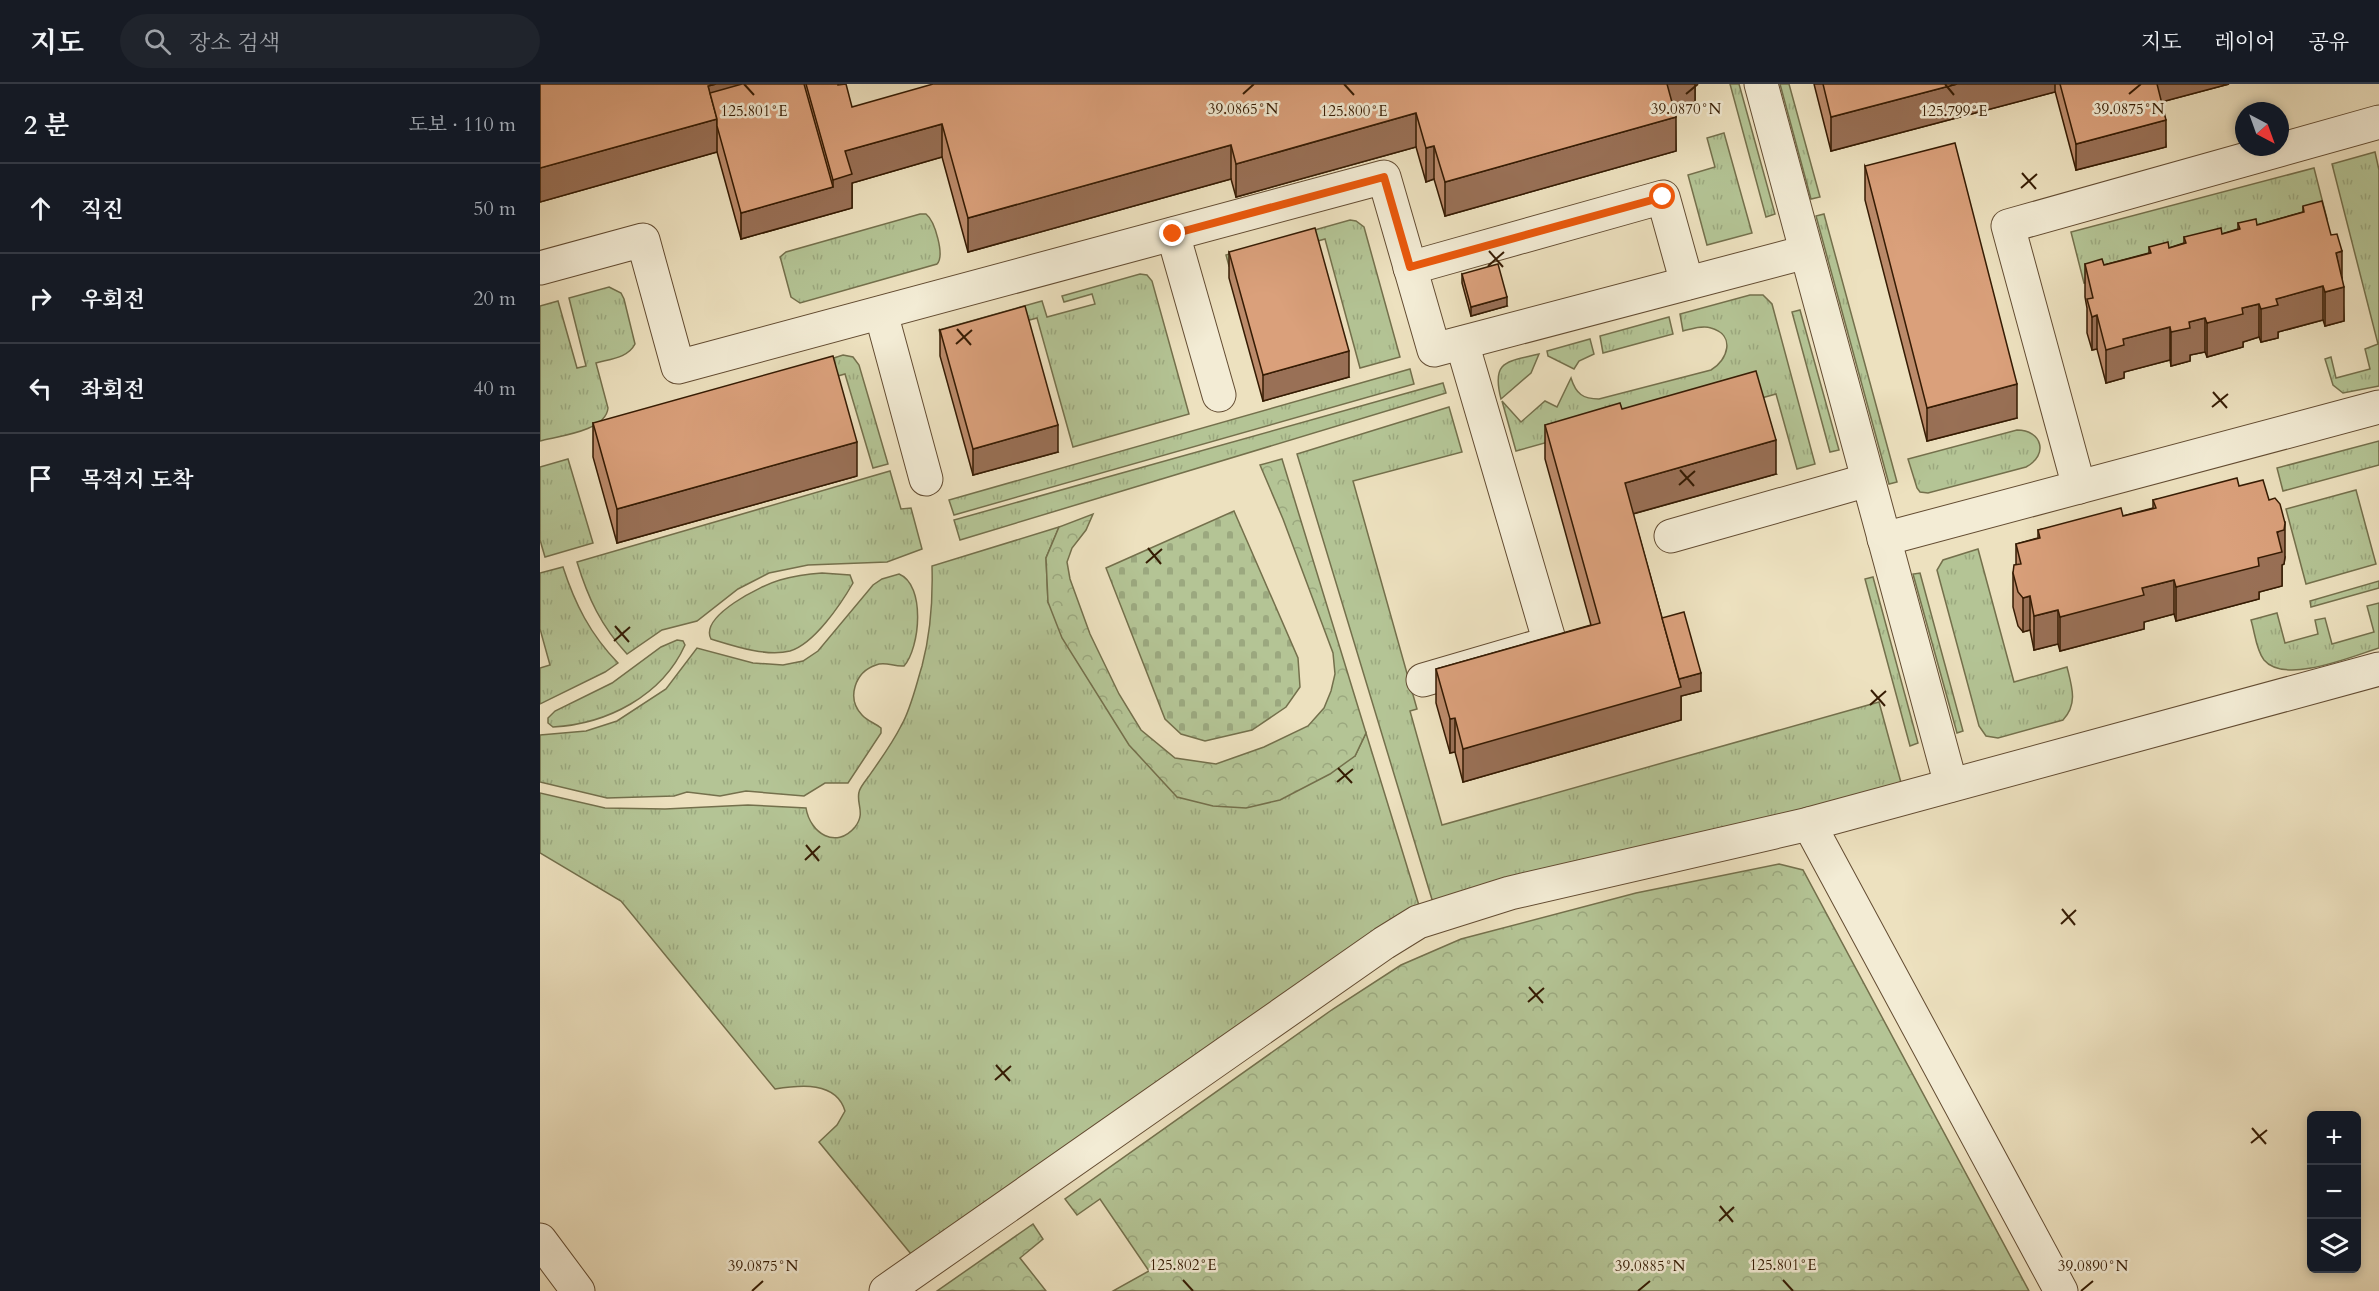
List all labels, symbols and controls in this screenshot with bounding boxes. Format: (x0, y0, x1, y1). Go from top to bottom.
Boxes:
search box (120, 14, 540, 68)
text: 지도 (30, 24, 84, 62)
icon: search (141, 25, 174, 58)
text: 장소 검색 (189, 28, 280, 58)
text: 지도 (2141, 28, 2182, 57)
text: 레이어 (2215, 28, 2275, 57)
text: 공유 (2308, 28, 2349, 57)
text: 39.0865°N (1208, 99, 1278, 119)
text: 39.0870°N (1651, 99, 1721, 119)
text: 39.0875°N (2094, 99, 2164, 119)
text: 125.801°E (721, 101, 787, 121)
text: 125.800°E (1321, 101, 1387, 121)
text: 125.799°E (1921, 101, 1987, 121)
north arrow (2235, 102, 2289, 156)
text: 2 분 (24, 108, 69, 143)
text: 도보 · 110 m (409, 111, 516, 138)
route start (1649, 183, 1675, 209)
icon: ahead (24, 192, 57, 225)
text: 직진 (81, 195, 124, 225)
text: 50 m (473, 195, 516, 222)
route end (1159, 220, 1185, 246)
icon: right (24, 282, 57, 315)
text: 우회전 (81, 285, 145, 315)
text: 20 m (473, 285, 516, 312)
icon: left (24, 372, 57, 405)
text: 좌회전 (81, 375, 145, 405)
text: 40 m (473, 375, 516, 402)
icon: arrive (24, 462, 57, 495)
text: 목적지 도착 (81, 465, 193, 495)
map controls (2307, 1111, 2361, 1273)
button: + (2307, 1111, 2361, 1165)
button: − (2307, 1165, 2361, 1219)
button: layers (2307, 1219, 2361, 1273)
text: 125.802°E (1150, 1255, 1216, 1275)
text: 125.801°E (1750, 1255, 1816, 1275)
text: 39.0875°N (728, 1256, 798, 1276)
text: 39.0885°N (1615, 1256, 1685, 1276)
text: 39.0890°N (2058, 1256, 2128, 1276)

